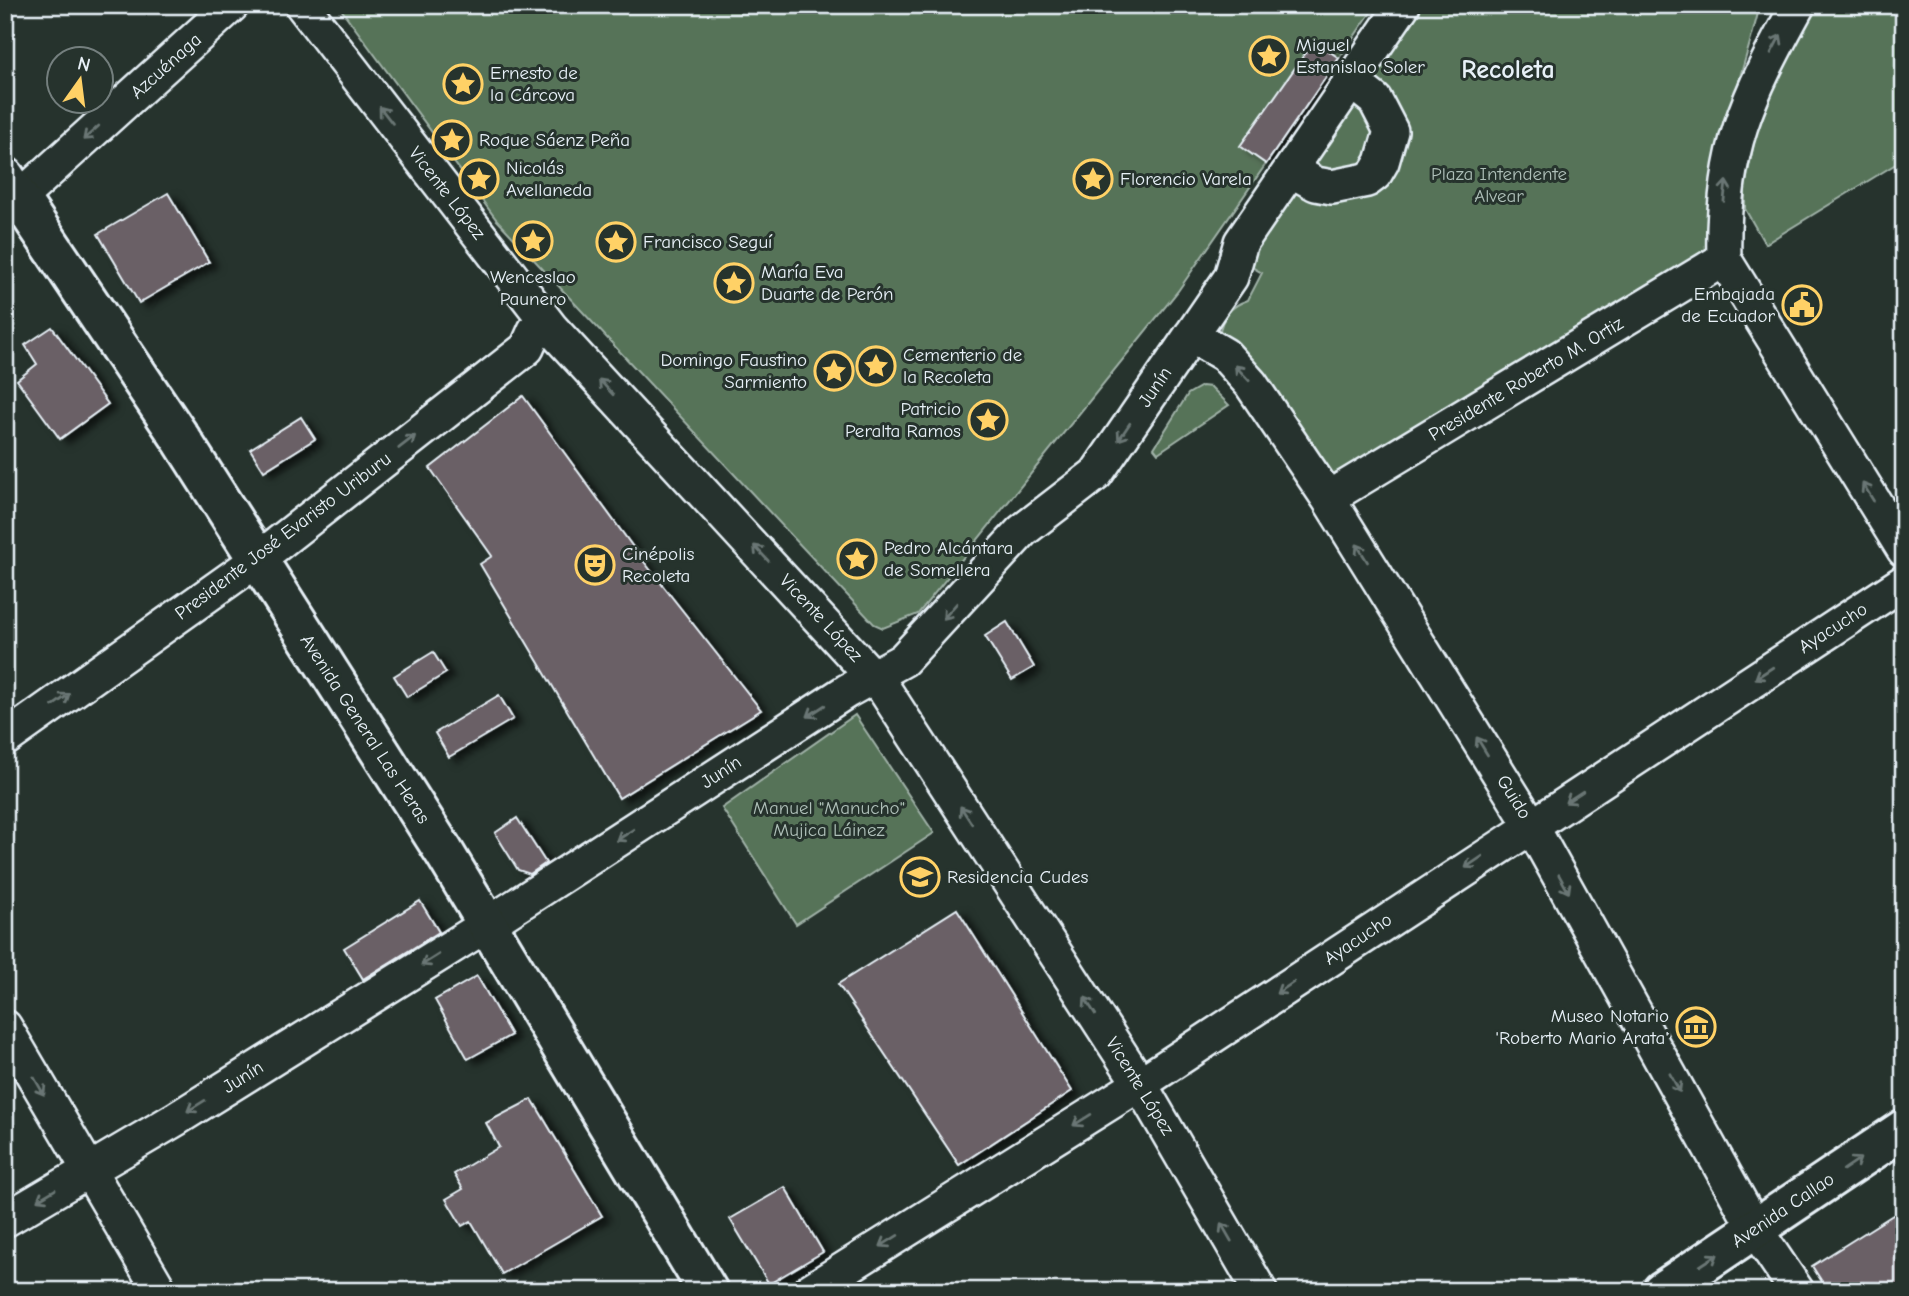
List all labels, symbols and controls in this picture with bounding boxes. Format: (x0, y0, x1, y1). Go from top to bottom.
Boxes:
street label: Azcuénaga (126, 29, 206, 103)
place label: Miguel Estanislao Soler (1296, 34, 1425, 78)
one-way arrow (1770, 34, 1783, 55)
place icon: Miguel Estanislao Soler (1248, 35, 1290, 77)
north arrow (46, 46, 116, 116)
text: N (75, 52, 93, 77)
district label: Recoleta (1461, 55, 1555, 85)
place label: Ernesto de la Cárcova (490, 62, 578, 106)
place icon: Ernesto de la Cárcova (442, 63, 484, 105)
one-way arrow (379, 106, 394, 124)
place icon: Roque Sáenz Peña (431, 119, 473, 161)
one-way arrow (83, 125, 100, 142)
place label: Roque Sáenz Peña (479, 129, 630, 151)
street label: Vicente López (404, 142, 490, 244)
place label: Nicolás Avellaneda (506, 157, 592, 201)
place icon: Nicolás Avellaneda (458, 158, 500, 200)
place icon: Florencio Varela (1072, 158, 1114, 200)
park label: Plaza Intendente Alvear (1431, 163, 1567, 207)
place label: Florencio Varela (1120, 168, 1252, 190)
one-way arrow (1719, 180, 1732, 203)
place icon: Wenceslao Paunero (512, 220, 554, 262)
place icon: Francisco Seguí (595, 221, 637, 263)
place label: Francisco Seguí (643, 231, 773, 253)
place label: María Eva Duarte de Perón (761, 261, 894, 305)
place icon: María Eva Duarte de Perón (713, 262, 755, 304)
place label: Wenceslao Paunero (490, 266, 576, 310)
place label: Embajada de Ecuador (1681, 283, 1775, 327)
public building icon: Embajada de Ecuador (1781, 284, 1823, 326)
street label: Presidente Roberto M. Ortiz (1425, 312, 1627, 446)
place label: Cementerio de la Recoleta (903, 344, 1022, 388)
place icon: Cementerio de la Recoleta (855, 345, 897, 387)
place label: Domingo Faustino Sarmiento (660, 349, 807, 393)
place icon: Domingo Faustino Sarmiento (813, 350, 855, 392)
street label: Junín (1134, 363, 1176, 411)
one-way arrow (1234, 365, 1251, 383)
one-way arrow (597, 379, 614, 396)
place label: Patricio Peralta Ramos (845, 398, 961, 442)
place icon: Patricio Peralta Ramos (967, 399, 1009, 441)
one-way arrow (1117, 421, 1131, 441)
one-way arrow (397, 435, 416, 450)
street label: Presidente José Evaristo Uriburu (171, 448, 395, 624)
one-way arrow (1860, 482, 1874, 502)
place label: Pedro Alcántara de Somellera (884, 537, 1013, 581)
place icon: Pedro Alcántara de Somellera (836, 538, 878, 580)
place label: Cinépolis Recoleta (622, 543, 695, 587)
theatre icon: Cinépolis Recoleta (574, 544, 616, 586)
one-way arrow (1354, 544, 1369, 563)
one-way arrow (752, 545, 769, 562)
street label: Vicente López (775, 570, 867, 666)
street label: Ayacucho (1795, 598, 1871, 658)
one-way arrow (942, 602, 958, 620)
street label: Avenida General Las Heras (296, 630, 435, 828)
one-way arrow (1755, 666, 1775, 680)
one-way arrow (51, 693, 70, 707)
one-way arrow (807, 703, 826, 718)
one-way arrow (1475, 737, 1490, 756)
street label: Junín (697, 751, 745, 793)
street label: Guido (1492, 771, 1536, 823)
one-way arrow (1565, 790, 1584, 804)
park label: Manuel "Manucho" Mujica Láinez (753, 797, 905, 841)
one-way arrow (959, 806, 973, 825)
one-way arrow (616, 827, 635, 842)
school or university icon: Residencia Cudes (899, 856, 941, 898)
one-way arrow (1465, 856, 1485, 870)
place label: Residencia Cudes (947, 866, 1089, 888)
one-way arrow (1557, 874, 1571, 894)
street label: Ayacucho (1320, 908, 1396, 970)
one-way arrow (421, 953, 441, 967)
one-way arrow (1276, 981, 1295, 995)
one-way arrow (1082, 997, 1097, 1016)
place label: Museo Notario 'Roberto Mario Arata' (1495, 1005, 1669, 1049)
museum icon: Museo Notario 'Roberto Mario Arata' (1675, 1006, 1717, 1048)
street label: Vicente López (1101, 1033, 1179, 1139)
street label: Junín (219, 1056, 267, 1098)
one-way arrow (1668, 1073, 1682, 1093)
one-way arrow (32, 1075, 46, 1095)
one-way arrow (186, 1100, 206, 1114)
one-way arrow (1073, 1113, 1092, 1128)
one-way arrow (1842, 1156, 1862, 1170)
street label: Avenida Callao (1728, 1168, 1838, 1252)
one-way arrow (37, 1189, 57, 1203)
one-way arrow (1219, 1222, 1233, 1242)
one-way arrow (880, 1234, 900, 1248)
one-way arrow (1698, 1253, 1718, 1267)

